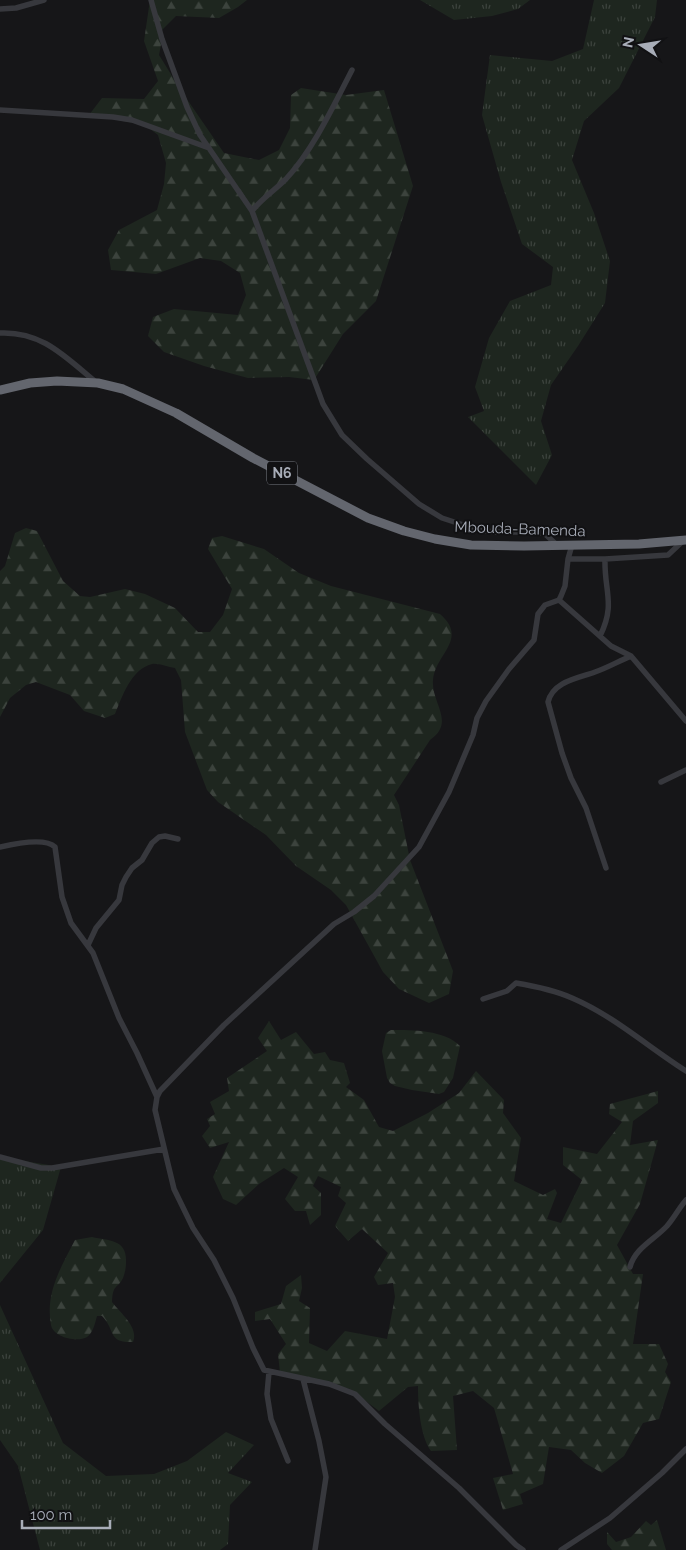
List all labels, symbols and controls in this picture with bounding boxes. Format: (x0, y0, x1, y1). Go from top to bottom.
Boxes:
north arrow (616, 20, 666, 70)
text: N (619, 35, 637, 49)
road number: N6 (267, 462, 297, 484)
street label: Mbouda-Bamenda (454, 518, 586, 540)
scale bar (22, 1498, 110, 1530)
text: 100 m (30, 1506, 72, 1524)

